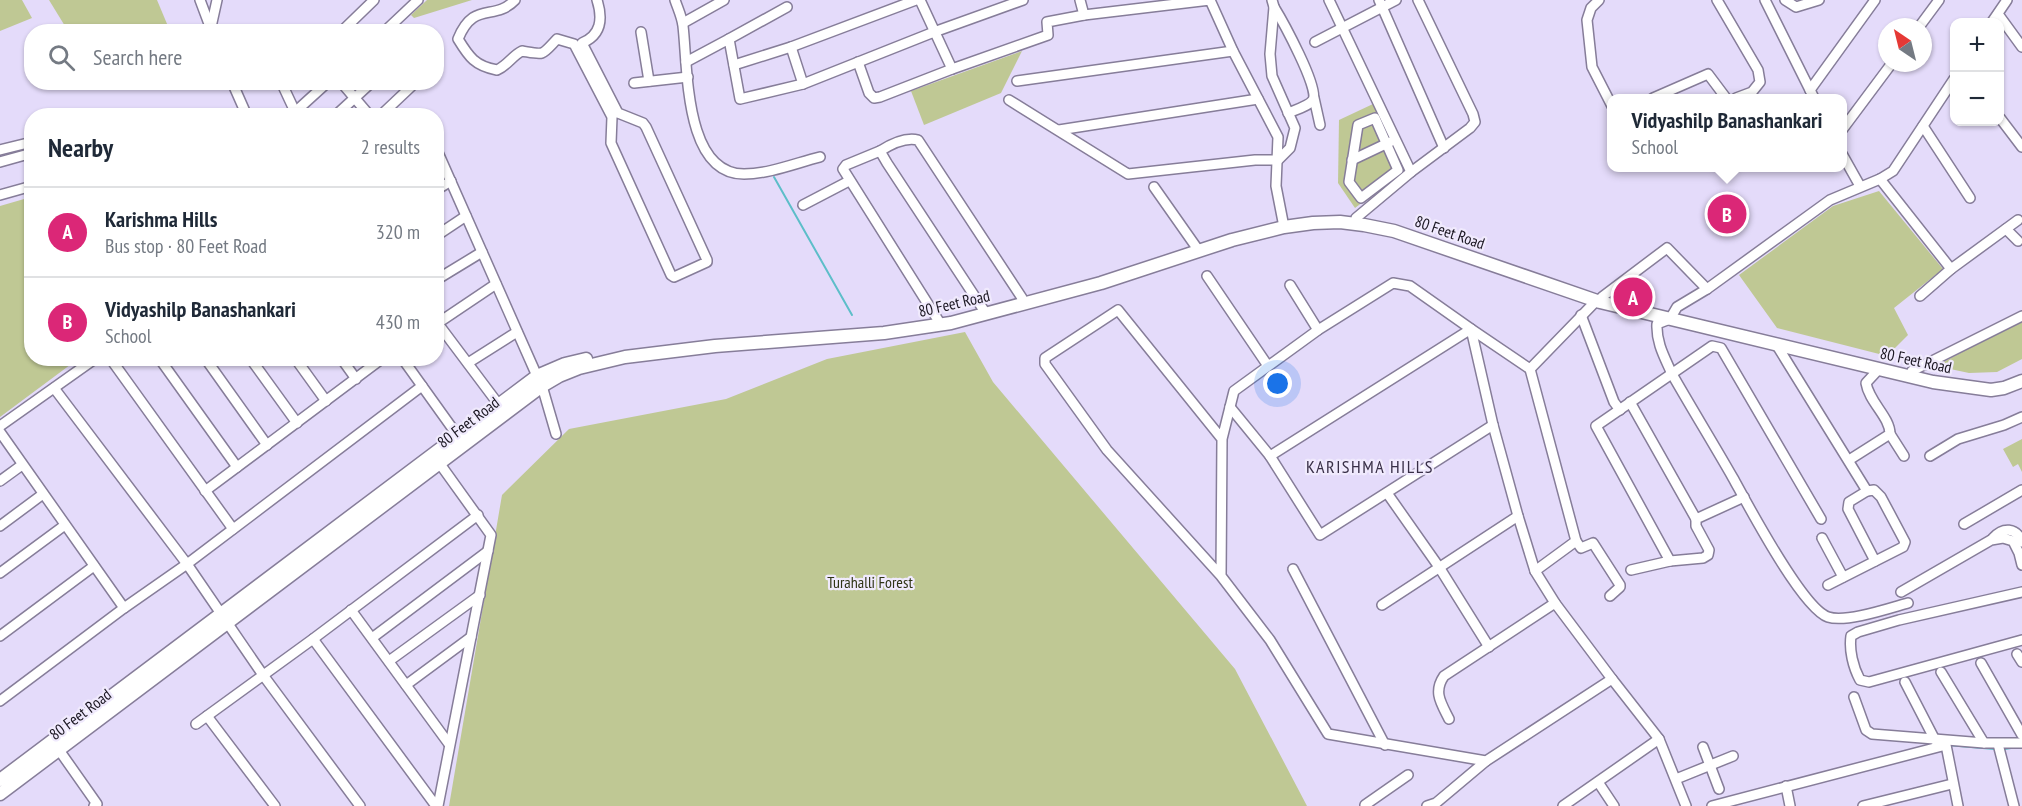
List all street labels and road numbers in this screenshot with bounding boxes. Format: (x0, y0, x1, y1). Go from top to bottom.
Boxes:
street label: 80 Feet Road (1412, 211, 1488, 253)
street label: 80 Feet Road (916, 285, 992, 321)
street label: 80 Feet Road (1878, 343, 1954, 377)
street label: 80 Feet Road (433, 392, 503, 452)
street label: 80 Feet Road (45, 684, 115, 744)

